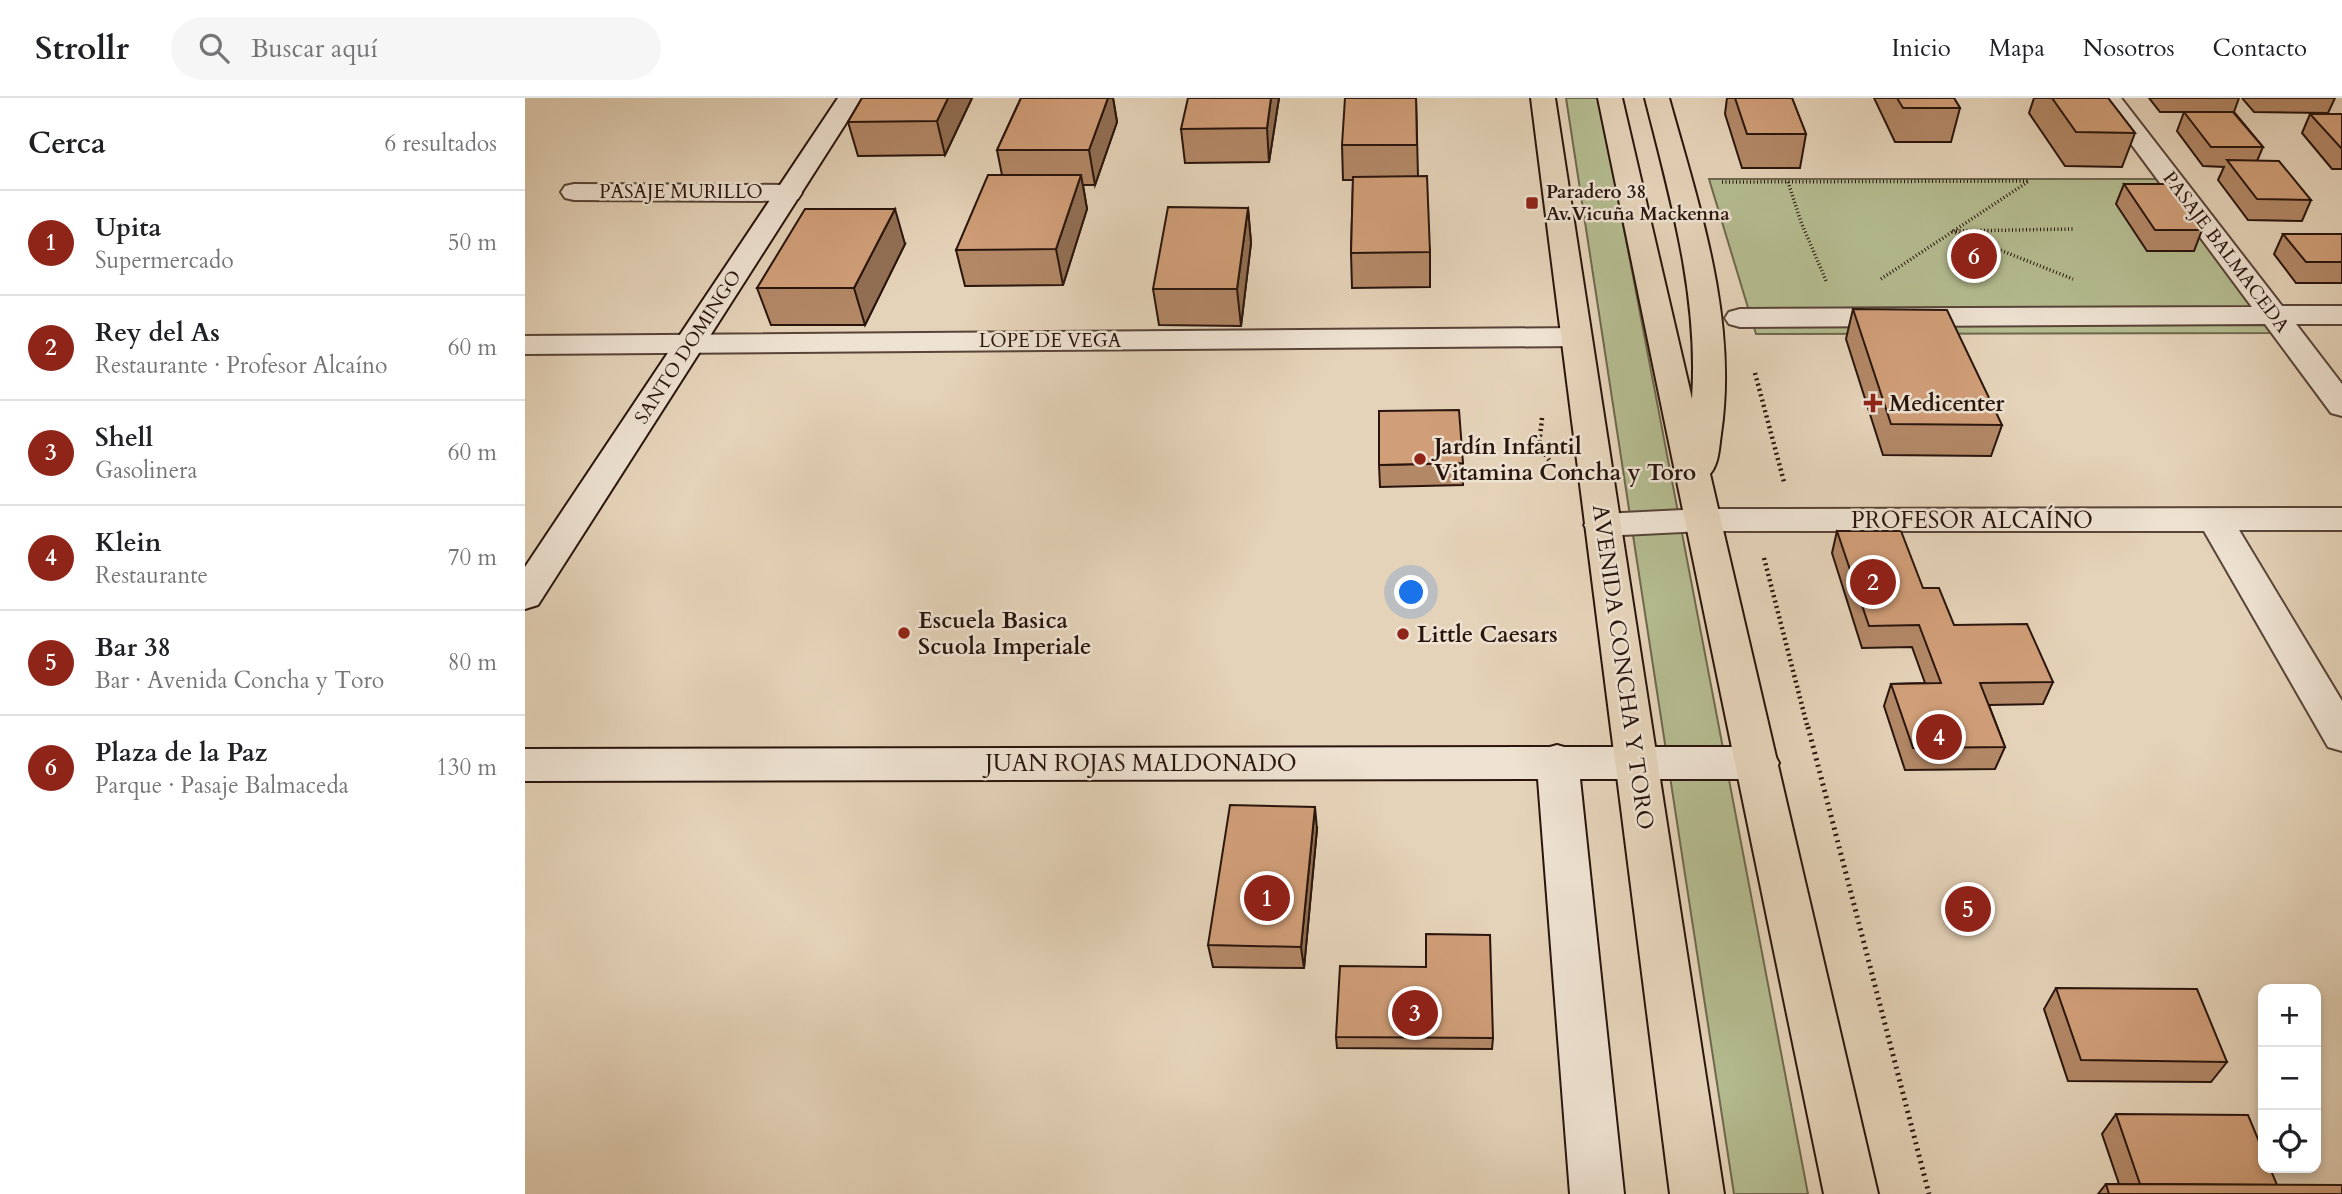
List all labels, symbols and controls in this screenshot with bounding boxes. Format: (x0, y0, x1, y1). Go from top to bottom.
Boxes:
search box (171, 17, 661, 80)
text: Strollr (35, 26, 129, 71)
icon: search (195, 29, 233, 67)
text: Buscar aquí (251, 31, 378, 66)
text: Inicio (1891, 32, 1951, 65)
text: Mapa (1989, 32, 2045, 65)
text: Nosotros (2083, 32, 2175, 65)
text: Contacto (2213, 32, 2307, 65)
text: Cerca (28, 123, 106, 164)
text: 6 resultados (384, 128, 497, 159)
street label: PASAJE BALMACEDA (2157, 166, 2296, 338)
street label: PASAJE MURILLO (599, 179, 763, 205)
place label: Paradero 38 Av.Vicuña Mackenna (1546, 179, 1730, 227)
marker: Paradero 38 Av.Vicuña Mackenna (1524, 195, 1540, 211)
text: Upita (95, 210, 161, 245)
text: 1 (45, 227, 57, 258)
text: 50 m (448, 227, 497, 258)
pin: 6 (1951, 230, 1997, 282)
text: Supermercado (95, 245, 234, 276)
street label: SANTO DOMINGO (628, 265, 748, 429)
text: Rey del As (95, 315, 220, 350)
street label: LOPE DE VEGA (979, 328, 1122, 354)
text: 2 (45, 332, 57, 363)
text: 60 m (448, 332, 497, 363)
text: Restaurante · Profesor Alcaíno (95, 350, 387, 381)
place label: Medicenter (1889, 388, 2005, 419)
marker: Medicenter (1863, 393, 1883, 413)
text: Shell (95, 420, 153, 455)
place label: Jardín Infantil Vitamina Concha y Toro (1431, 431, 1696, 488)
text: 3 (45, 437, 57, 468)
text: 60 m (448, 437, 497, 468)
marker: Jardín Infantil Vitamina Concha y Toro (1412, 451, 1428, 467)
text: Gasolinera (95, 455, 197, 486)
street label: AVENIDA CONCHA Y TORO (1585, 502, 1661, 832)
street label: PROFESOR ALCAÍNO (1851, 505, 2093, 536)
text: Klein (95, 525, 162, 560)
text: 4 (45, 542, 57, 573)
text: 70 m (448, 542, 497, 573)
pin: 2 (1850, 556, 1896, 608)
text: Restaurante (95, 560, 208, 591)
your location (1394, 575, 1428, 609)
place label: Escuela Basica Scuola Imperiale (918, 605, 1092, 662)
place label: Little Caesars (1417, 619, 1558, 650)
marker: Escuela Basica Scuola Imperiale (896, 625, 912, 641)
marker: Little Caesars (1395, 626, 1411, 642)
text: Bar 38 (95, 630, 171, 665)
text: 5 (45, 647, 57, 678)
text: 80 m (448, 647, 497, 678)
text: Bar · Avenida Concha y Toro (95, 665, 384, 696)
pin: 4 (1916, 711, 1962, 763)
text: Plaza de la Paz (95, 735, 268, 770)
street label: JUAN ROJAS MALDONADO (982, 748, 1297, 779)
text: 6 (45, 752, 57, 783)
text: 130 m (436, 752, 497, 783)
text: Parque · Pasaje Balmaceda (95, 770, 349, 801)
pin: 1 (1244, 872, 1290, 924)
pin: 5 (1945, 883, 1991, 935)
map controls (2258, 984, 2321, 1173)
button: + (2258, 984, 2321, 1047)
pin: 3 (1392, 987, 1438, 1039)
button: − (2258, 1047, 2321, 1110)
button: locate (2258, 1110, 2321, 1173)

